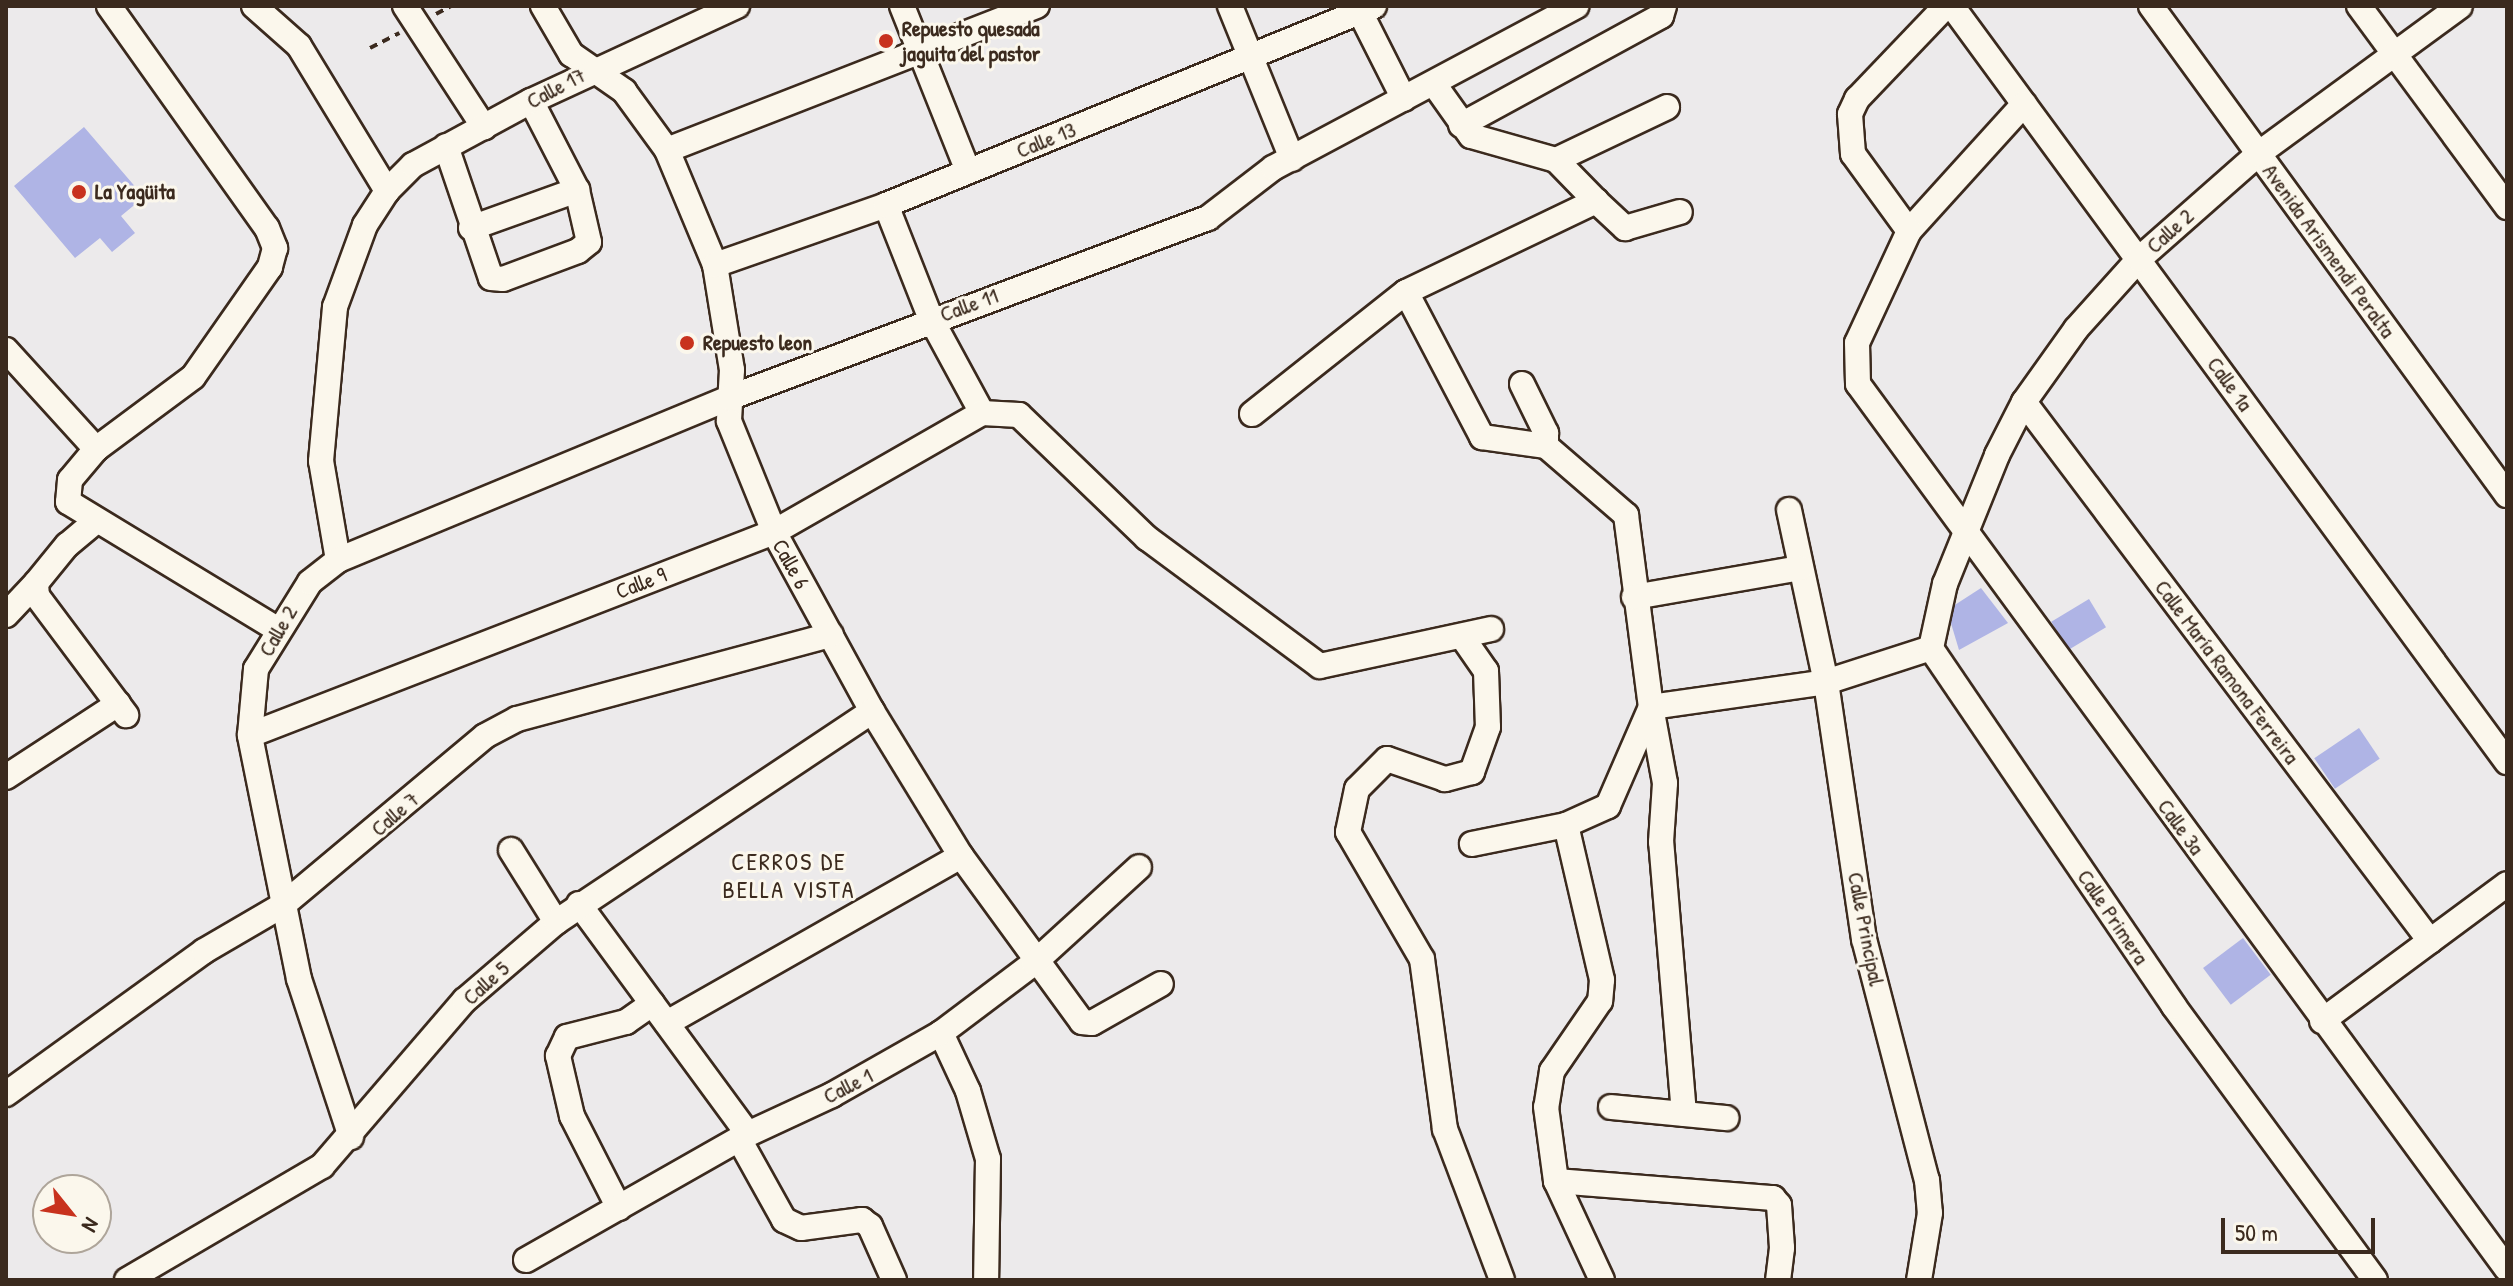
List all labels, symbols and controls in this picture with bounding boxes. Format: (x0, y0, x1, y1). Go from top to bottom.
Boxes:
place label: Repuesto quesada jaguita del pastor (902, 15, 1040, 66)
marker: Repuesto quesada jaguita del pastor (877, 32, 895, 50)
street label: Calle 17 (522, 62, 590, 114)
street label: Calle 13 (1012, 116, 1080, 164)
street label: Avenida Arismendi Peralta (2257, 159, 2401, 343)
place label: La Yagüita (95, 179, 175, 205)
marker: La Yagüita (70, 183, 88, 201)
street label: Calle 2 (2141, 203, 2199, 259)
street label: Calle 11 (936, 282, 1002, 328)
place label: Repuesto leon (703, 330, 812, 356)
marker: Repuesto leon (678, 334, 696, 352)
street label: Calle 1a (2202, 352, 2258, 416)
street label: Calle 6 (767, 535, 815, 593)
street label: Calle 9 (612, 561, 670, 605)
street label: Calle María Ramona Ferreira (2149, 575, 2305, 769)
street label: Calle 2 (253, 601, 303, 661)
street label: Calle 7 (366, 786, 424, 842)
street label: Calle 3a (2152, 794, 2210, 860)
district label: CERROS DE BELLA VISTA (723, 848, 855, 904)
street label: Calle Primera (2072, 865, 2154, 969)
street label: Calle Principal (1842, 870, 1890, 988)
street label: Calle 5 (457, 955, 515, 1011)
street label: Calle 1 (819, 1062, 877, 1110)
north arrow (32, 1174, 112, 1254)
scale bar (2225, 1202, 2379, 1252)
text: N (75, 1212, 107, 1238)
text: 50 m (2235, 1216, 2278, 1248)

